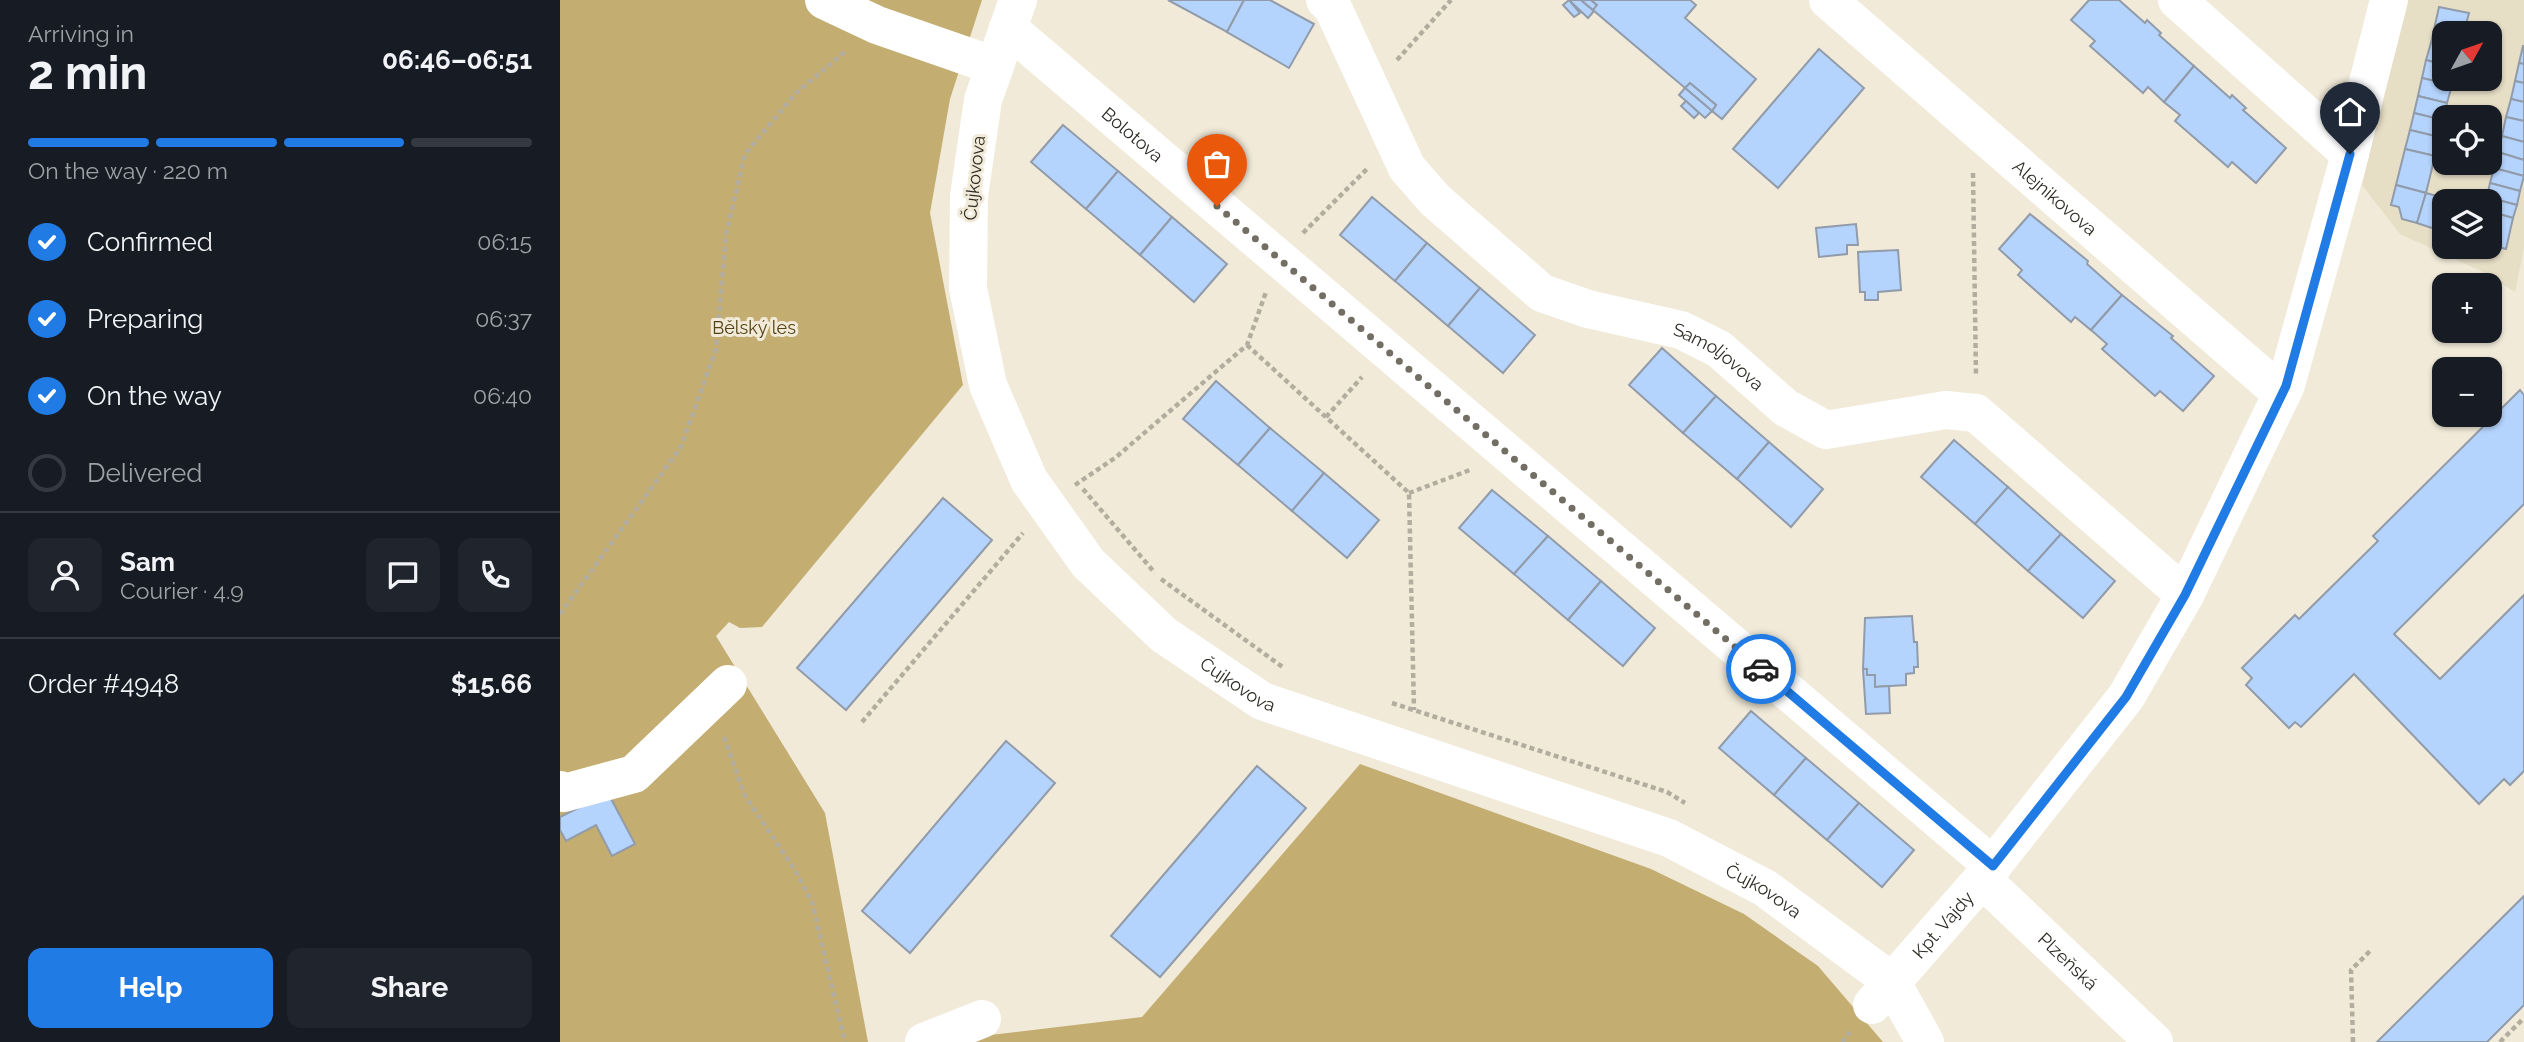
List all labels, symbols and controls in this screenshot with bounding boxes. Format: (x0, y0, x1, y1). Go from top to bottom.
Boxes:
text: Arriving in (28, 20, 134, 47)
north arrow (2432, 21, 2502, 91)
map controls (2432, 21, 2502, 427)
text: 06:46–06:51 (382, 45, 532, 75)
text: 2 min (28, 46, 147, 100)
pin (2320, 82, 2380, 154)
icon: home (2331, 93, 2369, 131)
street label: Bolotova (1098, 102, 1168, 166)
button: locate (2432, 105, 2502, 175)
street label: Čujkovova (958, 134, 989, 222)
pin (1187, 134, 1247, 206)
icon: bag (1198, 145, 1236, 183)
street label: Alejnikovova (2009, 155, 2102, 239)
text: On the way · 220 m (28, 157, 228, 184)
button: layers (2432, 189, 2502, 259)
icon: check (28, 223, 66, 261)
text: Confirmed (87, 227, 213, 257)
text: 06:15 (477, 228, 532, 255)
button: + (2432, 273, 2502, 343)
icon: check (28, 300, 66, 338)
text: Preparing (87, 304, 203, 334)
text: 06:37 (475, 305, 532, 332)
park label: Bělský les (712, 317, 796, 338)
street label: Samoljovova (1672, 318, 1768, 394)
button: − (2432, 357, 2502, 427)
icon: check (28, 377, 66, 415)
text: On the way (87, 381, 222, 411)
text: 06:40 (473, 382, 532, 409)
text: Delivered (87, 458, 202, 488)
button: person (28, 538, 102, 612)
button: chat (366, 538, 440, 612)
button: phone (458, 538, 532, 612)
text: Sam (120, 547, 175, 577)
text: Courier · 4.9 (120, 577, 244, 604)
courier (1726, 634, 1796, 704)
icon: car (1742, 650, 1780, 688)
street label: Čujkovova (1197, 651, 1278, 715)
text: Order #4948 (28, 669, 179, 699)
text: $15.66 (451, 669, 532, 699)
street label: Čujkovova (1722, 858, 1806, 922)
street label: Kpt. Vajdy (1907, 886, 1977, 962)
street label: Plzeňská (2034, 928, 2102, 994)
button: Help (28, 948, 273, 1028)
button: Share (287, 948, 532, 1028)

